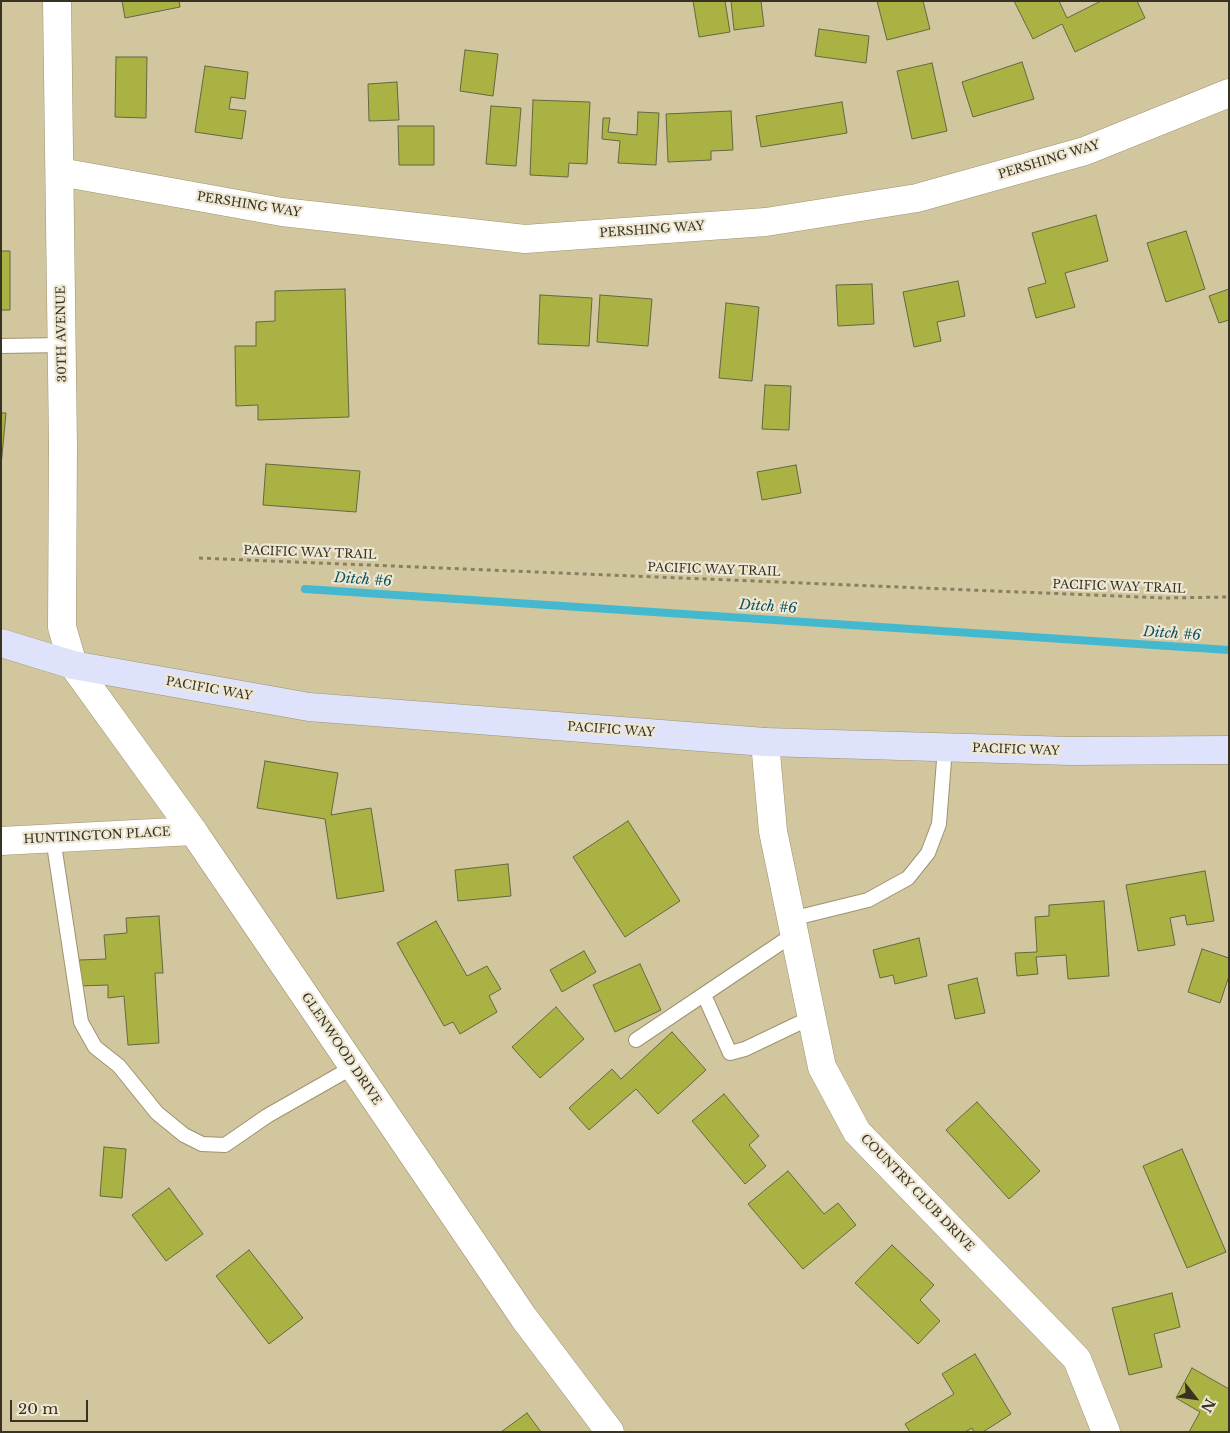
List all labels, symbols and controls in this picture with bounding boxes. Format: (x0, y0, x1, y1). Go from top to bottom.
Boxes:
street label: PERSHING WAY (997, 138, 1101, 182)
street label: PERSHING WAY (196, 190, 302, 220)
street label: PERSHING WAY (599, 219, 705, 241)
street label: 30TH AVENUE (54, 286, 70, 382)
street label: PACIFIC WAY TRAIL (243, 543, 377, 563)
street label: PACIFIC WAY TRAIL (647, 560, 781, 580)
water label: Ditch #6 (334, 570, 392, 590)
street label: PACIFIC WAY TRAIL (1052, 577, 1186, 597)
water label: Ditch #6 (739, 597, 797, 617)
water label: Ditch #6 (1143, 624, 1201, 644)
street label: PACIFIC WAY (165, 674, 253, 704)
street label: PACIFIC WAY (567, 720, 655, 740)
street label: PACIFIC WAY (972, 741, 1060, 759)
street label: HUNTINGTON PLACE (23, 825, 171, 847)
street label: GLENWOOD DRIVE (298, 990, 384, 1108)
street label: COUNTRY CLUB DRIVE (857, 1132, 977, 1254)
north arrow (1170, 1373, 1220, 1423)
scale bar (12, 1390, 90, 1422)
text: N (1197, 1395, 1219, 1416)
text: 20 m (18, 1399, 58, 1418)

